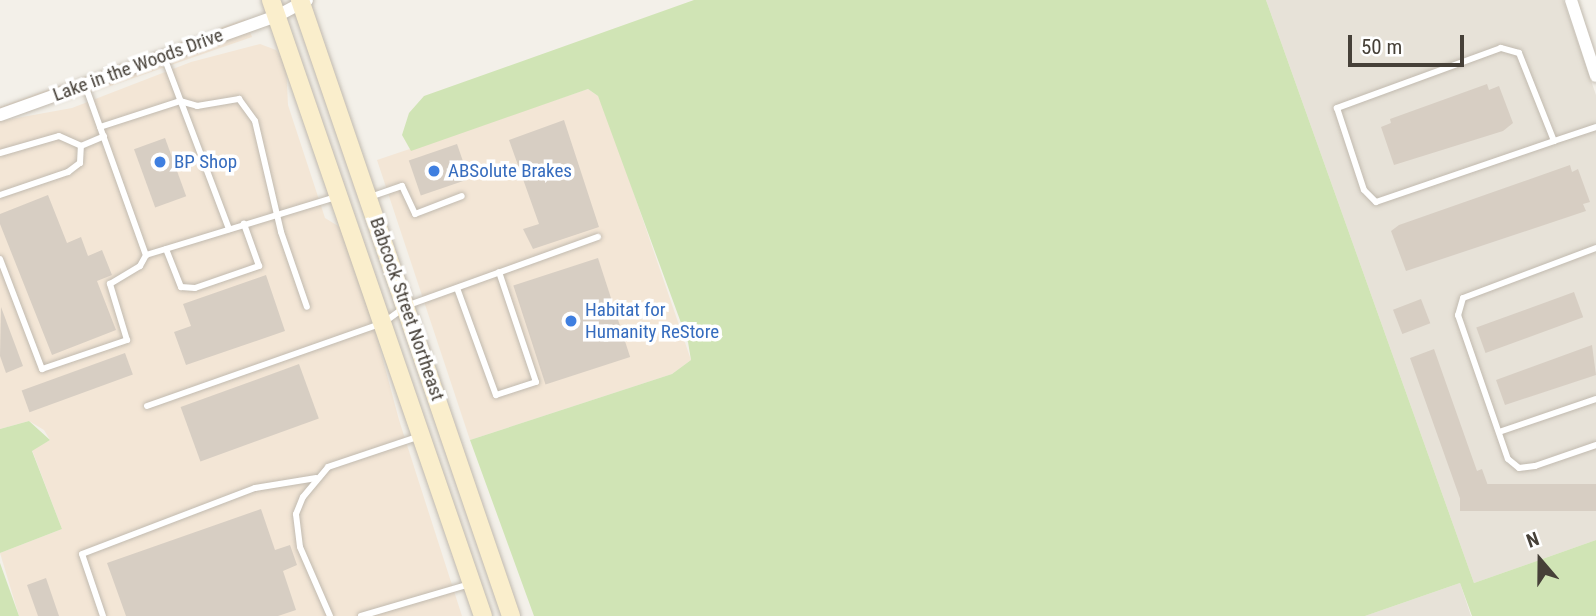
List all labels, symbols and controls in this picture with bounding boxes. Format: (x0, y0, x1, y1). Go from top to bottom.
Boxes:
scale bar (1351, 21, 1466, 65)
street label: Lake in the Woods Drive (50, 24, 226, 106)
text: 50 m (1361, 35, 1402, 59)
place label: BP Shop (174, 151, 237, 173)
marker: BP Shop (152, 154, 168, 170)
place label: ABSolute Brakes (448, 160, 572, 182)
marker: ABSolute Brakes (426, 163, 442, 179)
street label: Babcock Street Northeast (365, 214, 449, 404)
place label: Habitat for Humanity ReStore (585, 299, 719, 343)
marker: Habitat for Humanity ReStore (563, 313, 579, 329)
north arrow (1505, 525, 1575, 595)
text: N (1523, 527, 1542, 553)

